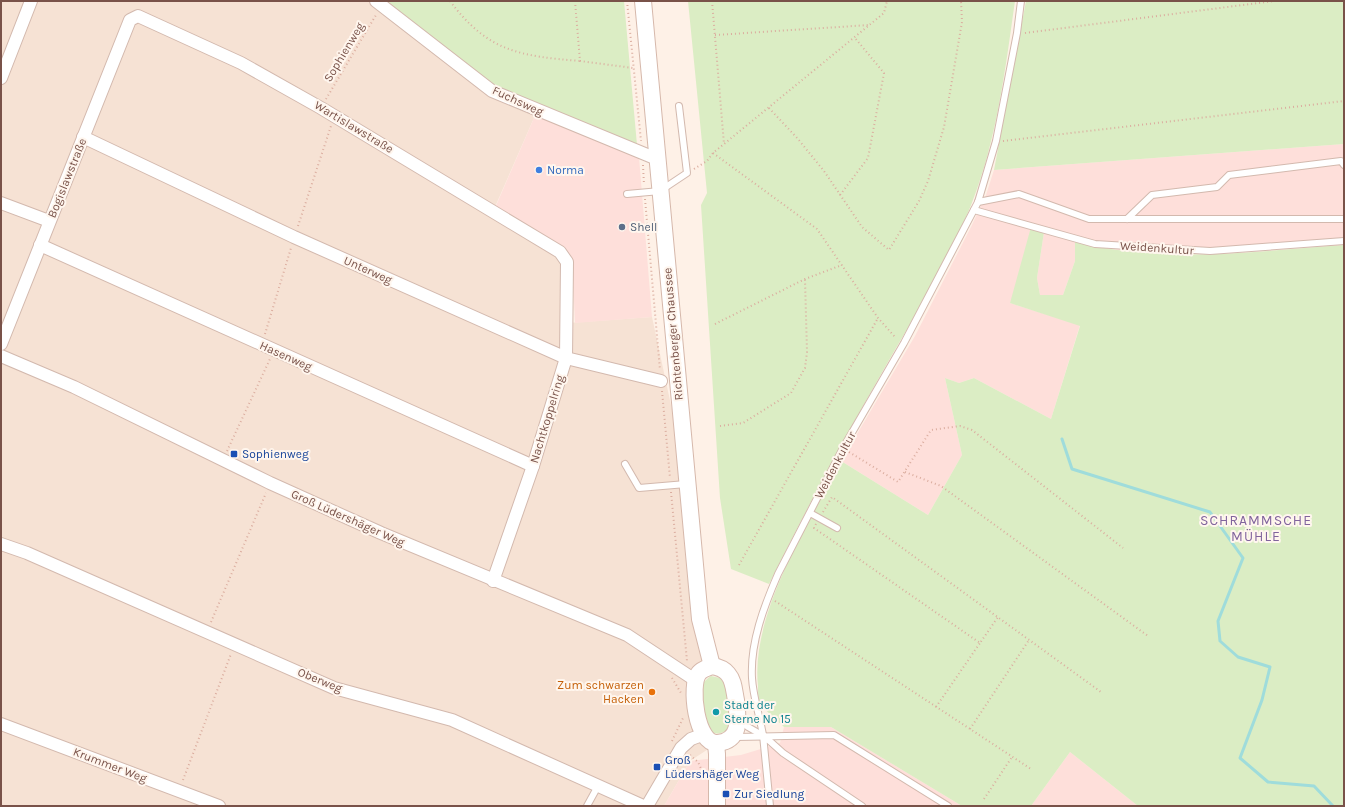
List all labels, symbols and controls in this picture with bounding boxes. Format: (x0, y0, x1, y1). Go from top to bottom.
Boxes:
street label: Sophienweg (321, 20, 367, 84)
street label: Fuchsweg (490, 83, 546, 119)
street label: Wartislawstraße (312, 98, 396, 156)
street label: Bogislawstraße (45, 136, 89, 220)
place label: Norma (547, 163, 584, 177)
marker: Norma (534, 165, 544, 175)
place label: Shell (630, 220, 657, 234)
marker: Shell (617, 222, 627, 232)
street label: Weidenkultur (1120, 238, 1195, 258)
street label: Unterweg (342, 253, 395, 287)
street label: Richtenberger Chaussee (660, 267, 686, 401)
street label: Hasenweg (258, 338, 315, 374)
street label: Nachtkoppelring (527, 373, 567, 465)
street label: Weidenkultur (811, 428, 859, 501)
place label: Sophienweg (242, 447, 309, 461)
marker: Sophienweg (229, 449, 239, 459)
street label: Groß Lüdershäger Weg (289, 487, 407, 549)
district label: SCHRAMMSCHE MÜHLE (1200, 512, 1312, 545)
street label: Oberweg (296, 665, 345, 695)
place label: Zum schwarzen Hacken (557, 678, 644, 706)
marker: Zum schwarzen Hacken (647, 687, 657, 697)
place label: Stadt der Sterne No 15 (724, 698, 791, 726)
marker: Stadt der Sterne No 15 (711, 707, 721, 717)
street label: Krummer Weg (71, 744, 149, 786)
place label: Groß Lüdershäger Weg (665, 753, 759, 781)
marker: Groß Lüdershäger Weg (652, 762, 662, 772)
place label: Zur Siedlung (734, 787, 805, 801)
marker: Zur Siedlung (721, 789, 731, 799)

